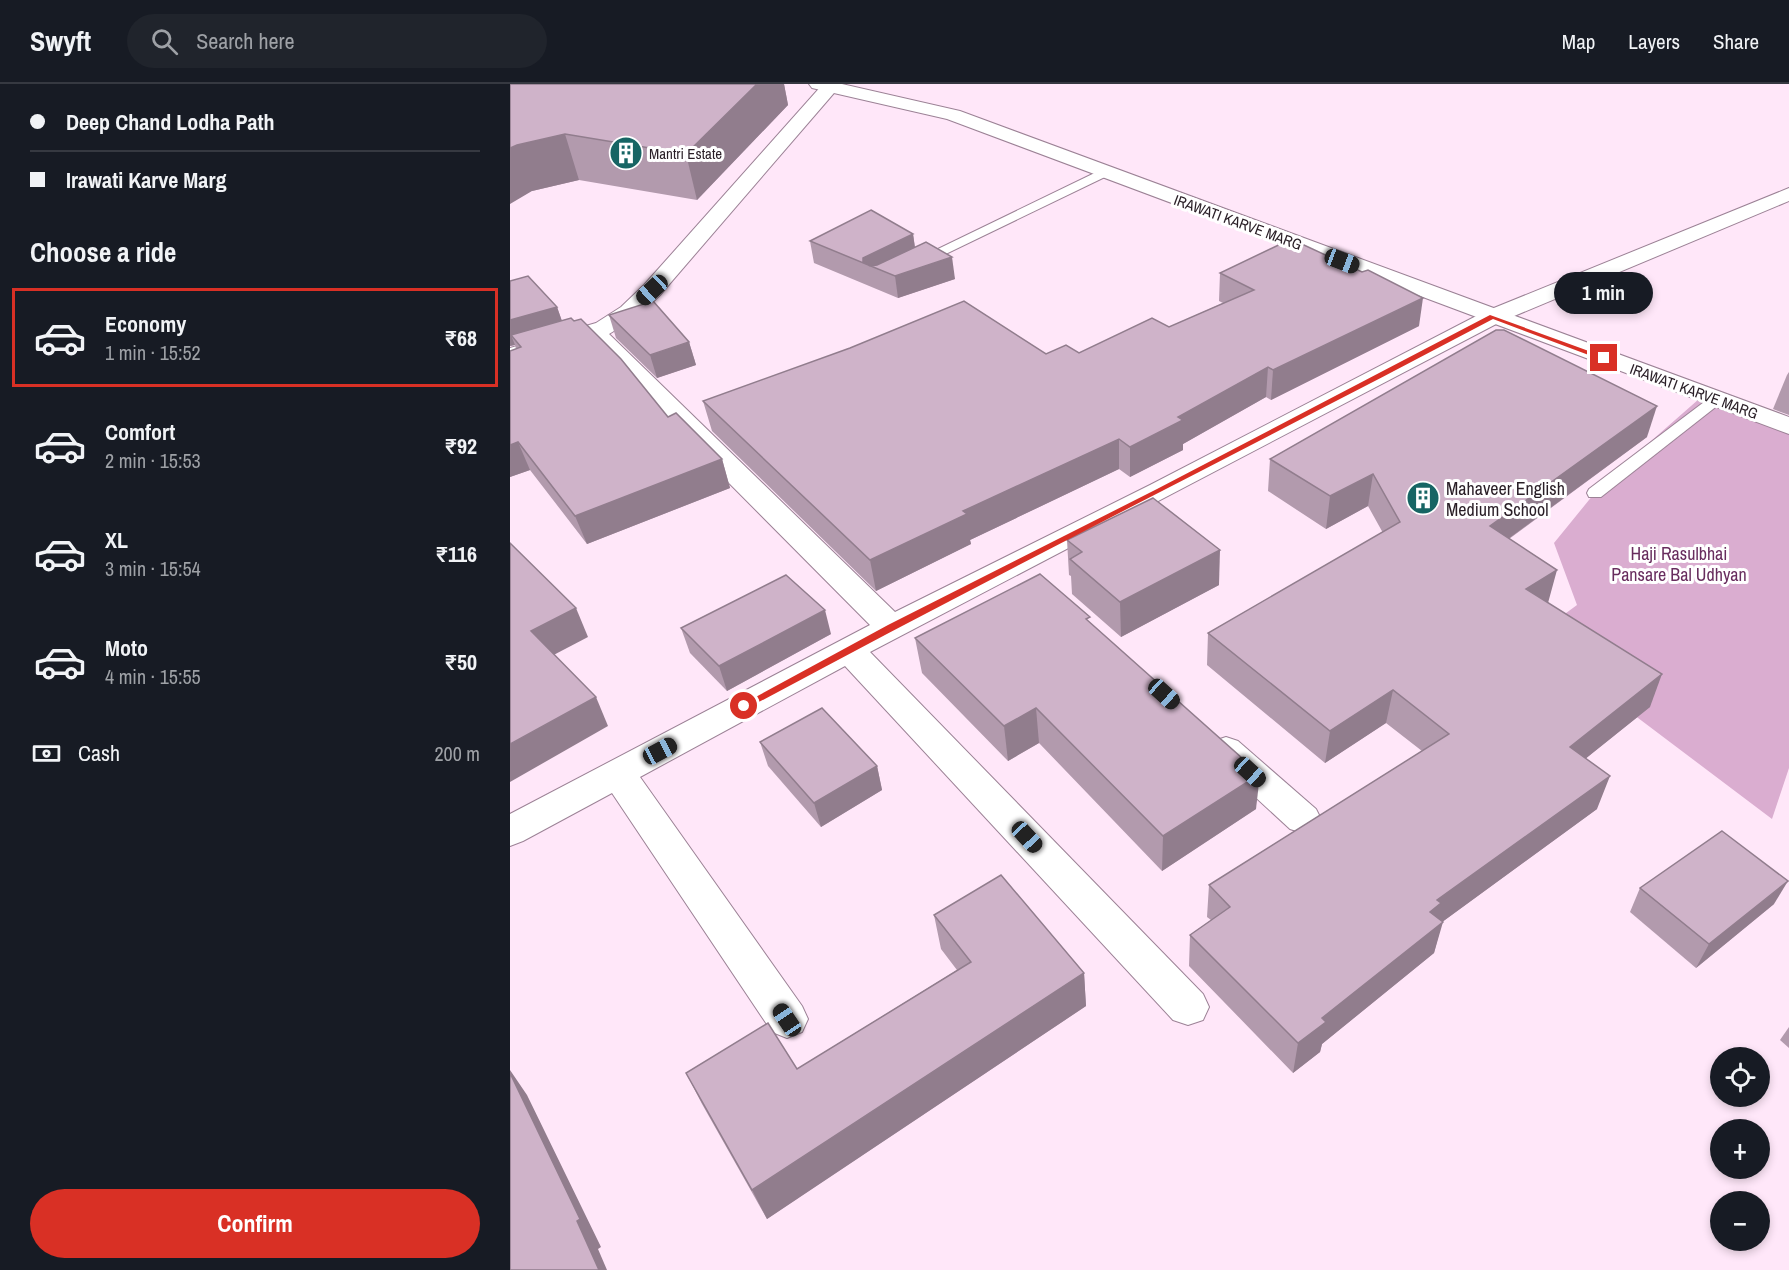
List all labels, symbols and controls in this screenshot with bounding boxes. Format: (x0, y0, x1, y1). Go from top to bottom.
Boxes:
search box (127, 14, 547, 68)
text: Swyft (30, 22, 91, 60)
icon: search (148, 25, 181, 58)
text: Search here (196, 26, 295, 56)
text: Map (1562, 27, 1595, 56)
text: Layers (1628, 27, 1680, 56)
text: Share (1713, 27, 1759, 56)
text: Deep Chand Lodha Path (66, 107, 275, 137)
building icon: Mantri Estate (608, 135, 644, 171)
place label: Mantri Estate (649, 143, 722, 164)
text: Irawati Karve Marg (66, 165, 226, 195)
street label: IRAWATI KARVE MARG (1171, 189, 1305, 255)
text: Choose a ride (30, 234, 176, 270)
car (1322, 246, 1362, 276)
car (633, 271, 671, 309)
callout: 1 min (1554, 271, 1654, 313)
text: 1 min (1582, 279, 1625, 306)
text: Economy (105, 309, 186, 339)
icon: car (33, 311, 87, 365)
text: ₹68 (444, 323, 477, 353)
text: 1 min · 15:52 (105, 339, 201, 366)
route end (1590, 344, 1617, 371)
street label: IRAWATI KARVE MARG (1627, 358, 1761, 424)
text: Comfort (105, 417, 175, 447)
icon: car (33, 419, 87, 473)
text: ₹92 (444, 431, 477, 461)
text: 2 min · 15:53 (105, 447, 201, 474)
place label: Mahaveer English Medium School (1446, 476, 1565, 522)
building icon: Mahaveer English Medium School (1405, 480, 1441, 516)
text: XL (105, 525, 128, 555)
icon: car (33, 527, 87, 581)
text: ₹116 (435, 539, 477, 569)
park label: Haji Rasulbhai Pansare Bal Udhyan (1611, 541, 1747, 587)
text: 3 min · 15:54 (105, 555, 201, 582)
text: Moto (105, 633, 148, 663)
icon: car (33, 635, 87, 689)
text: ₹50 (444, 647, 477, 677)
text: 4 min · 15:55 (105, 663, 201, 690)
car (1145, 675, 1183, 713)
route start (730, 692, 757, 719)
car (640, 735, 680, 767)
icon: cash (30, 737, 63, 770)
text: Cash (78, 738, 120, 768)
text: 200 m (434, 740, 480, 767)
car (1231, 753, 1269, 791)
car (1008, 818, 1046, 856)
car (769, 1000, 805, 1040)
map controls (1710, 1047, 1770, 1251)
button: locate (1710, 1047, 1770, 1107)
button: + (1710, 1119, 1770, 1179)
button: Confirm (30, 1189, 480, 1258)
button: − (1710, 1191, 1770, 1251)

